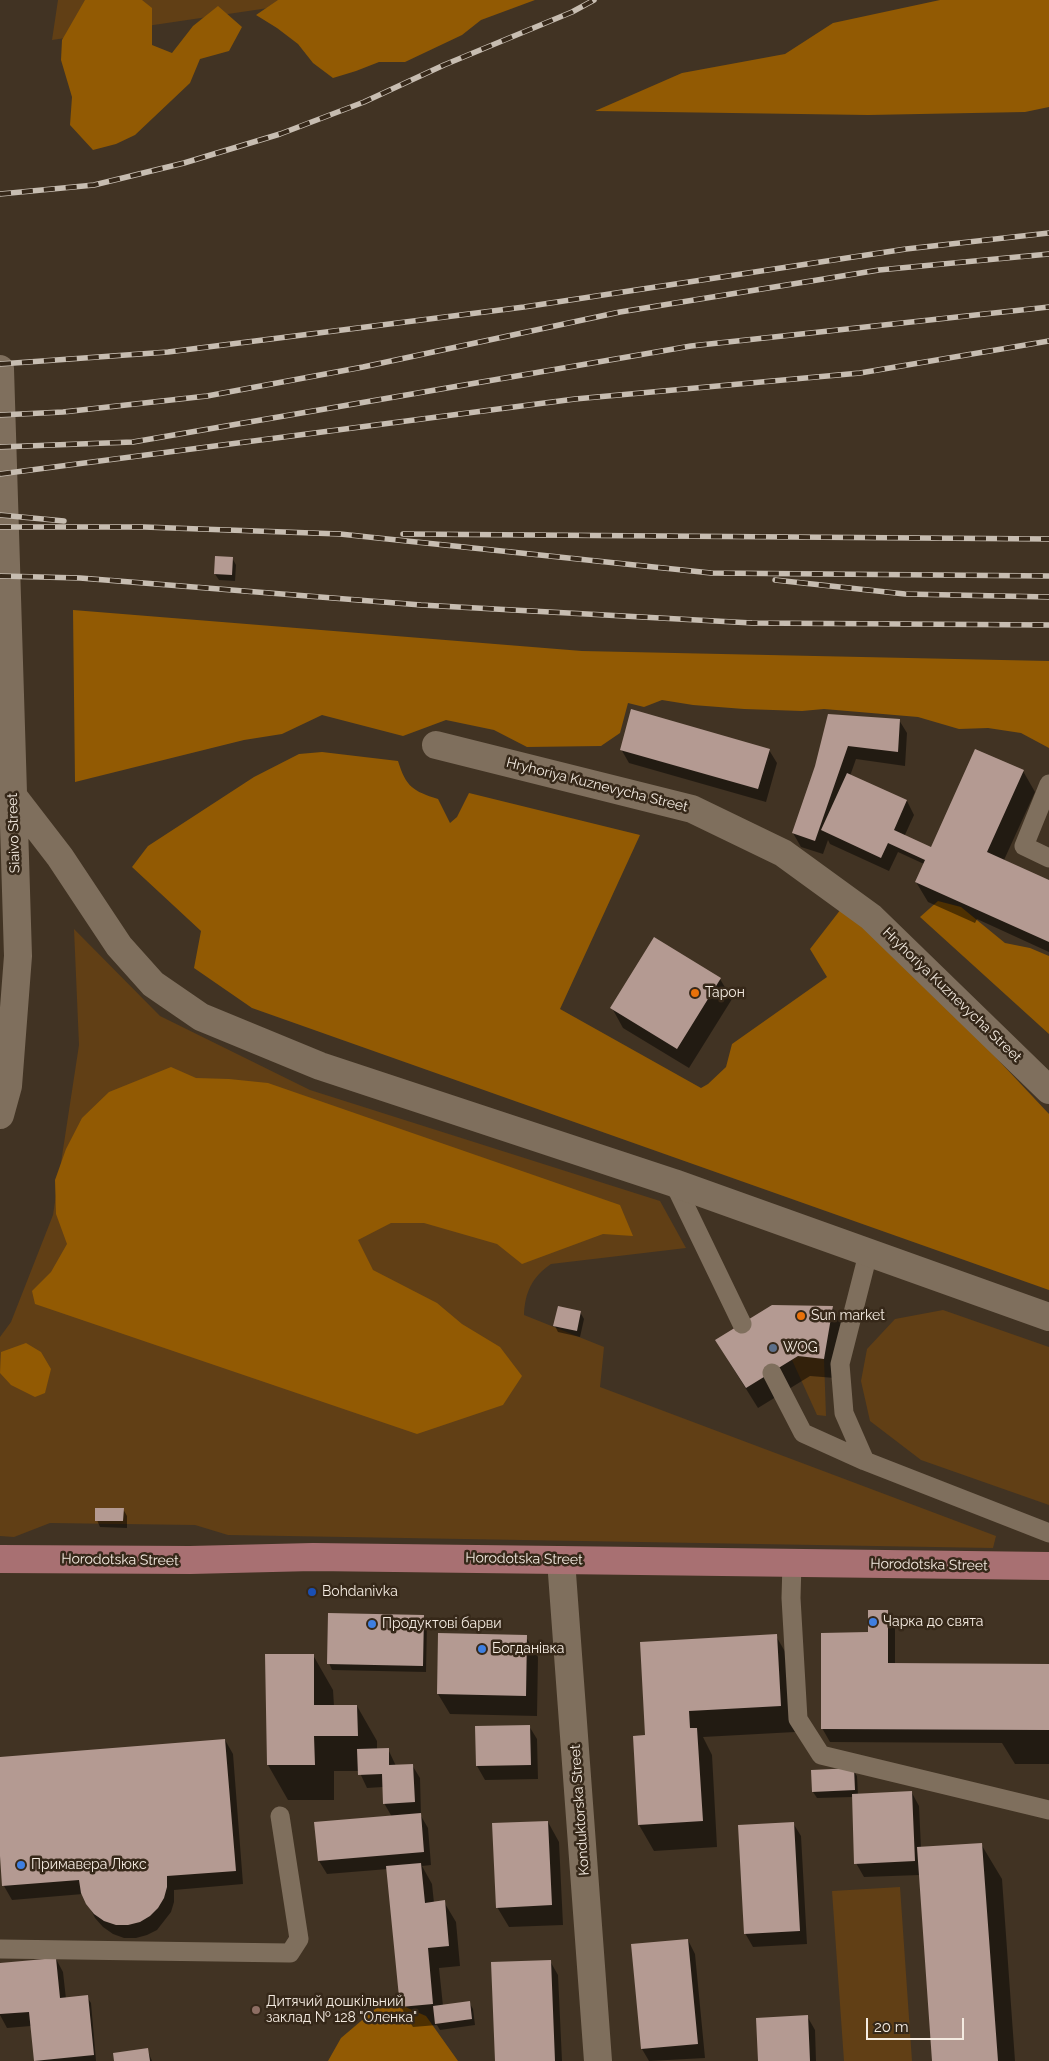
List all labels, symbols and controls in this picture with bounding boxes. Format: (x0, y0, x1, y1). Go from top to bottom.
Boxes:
street label: Hryhoriya Kuznevycha Street (504, 754, 690, 816)
street label: Siaivo Street (4, 793, 24, 873)
street label: Hryhoriya Kuznevycha Street (879, 924, 1025, 1066)
place label: Тарон (705, 985, 745, 1001)
marker: Тарон (689, 987, 701, 999)
place label: Sun market (811, 1308, 885, 1324)
marker: Sun market (795, 1310, 807, 1322)
place label: WOG (783, 1340, 818, 1356)
marker: WOG (767, 1342, 779, 1354)
street label: Horodotska Street (465, 1550, 583, 1568)
street label: Horodotska Street (61, 1551, 179, 1569)
street label: Horodotska Street (870, 1556, 988, 1574)
place label: Bohdanivka (322, 1584, 398, 1600)
marker: Bohdanivka (306, 1586, 318, 1598)
place label: Чарка до свята (883, 1614, 983, 1630)
place label: Продуктові барви (382, 1616, 502, 1632)
marker: Чарка до свята (867, 1616, 879, 1628)
marker: Продуктові барви (366, 1618, 378, 1630)
place label: Богданівка (492, 1641, 564, 1657)
marker: Богданівка (476, 1643, 488, 1655)
street label: Konduktorska Street (567, 1744, 593, 1876)
place label: Примавера Люкс (31, 1857, 147, 1873)
marker: Примавера Люкс (15, 1859, 27, 1871)
place label: Дитячий дошкільний заклад № 128 "Оленка" (266, 1994, 417, 2026)
marker: Дитячий дошкільний заклад № 128 "Оленка" (250, 2004, 262, 2016)
scale bar (869, 2008, 966, 2040)
text: 20 m (874, 2018, 909, 2036)

